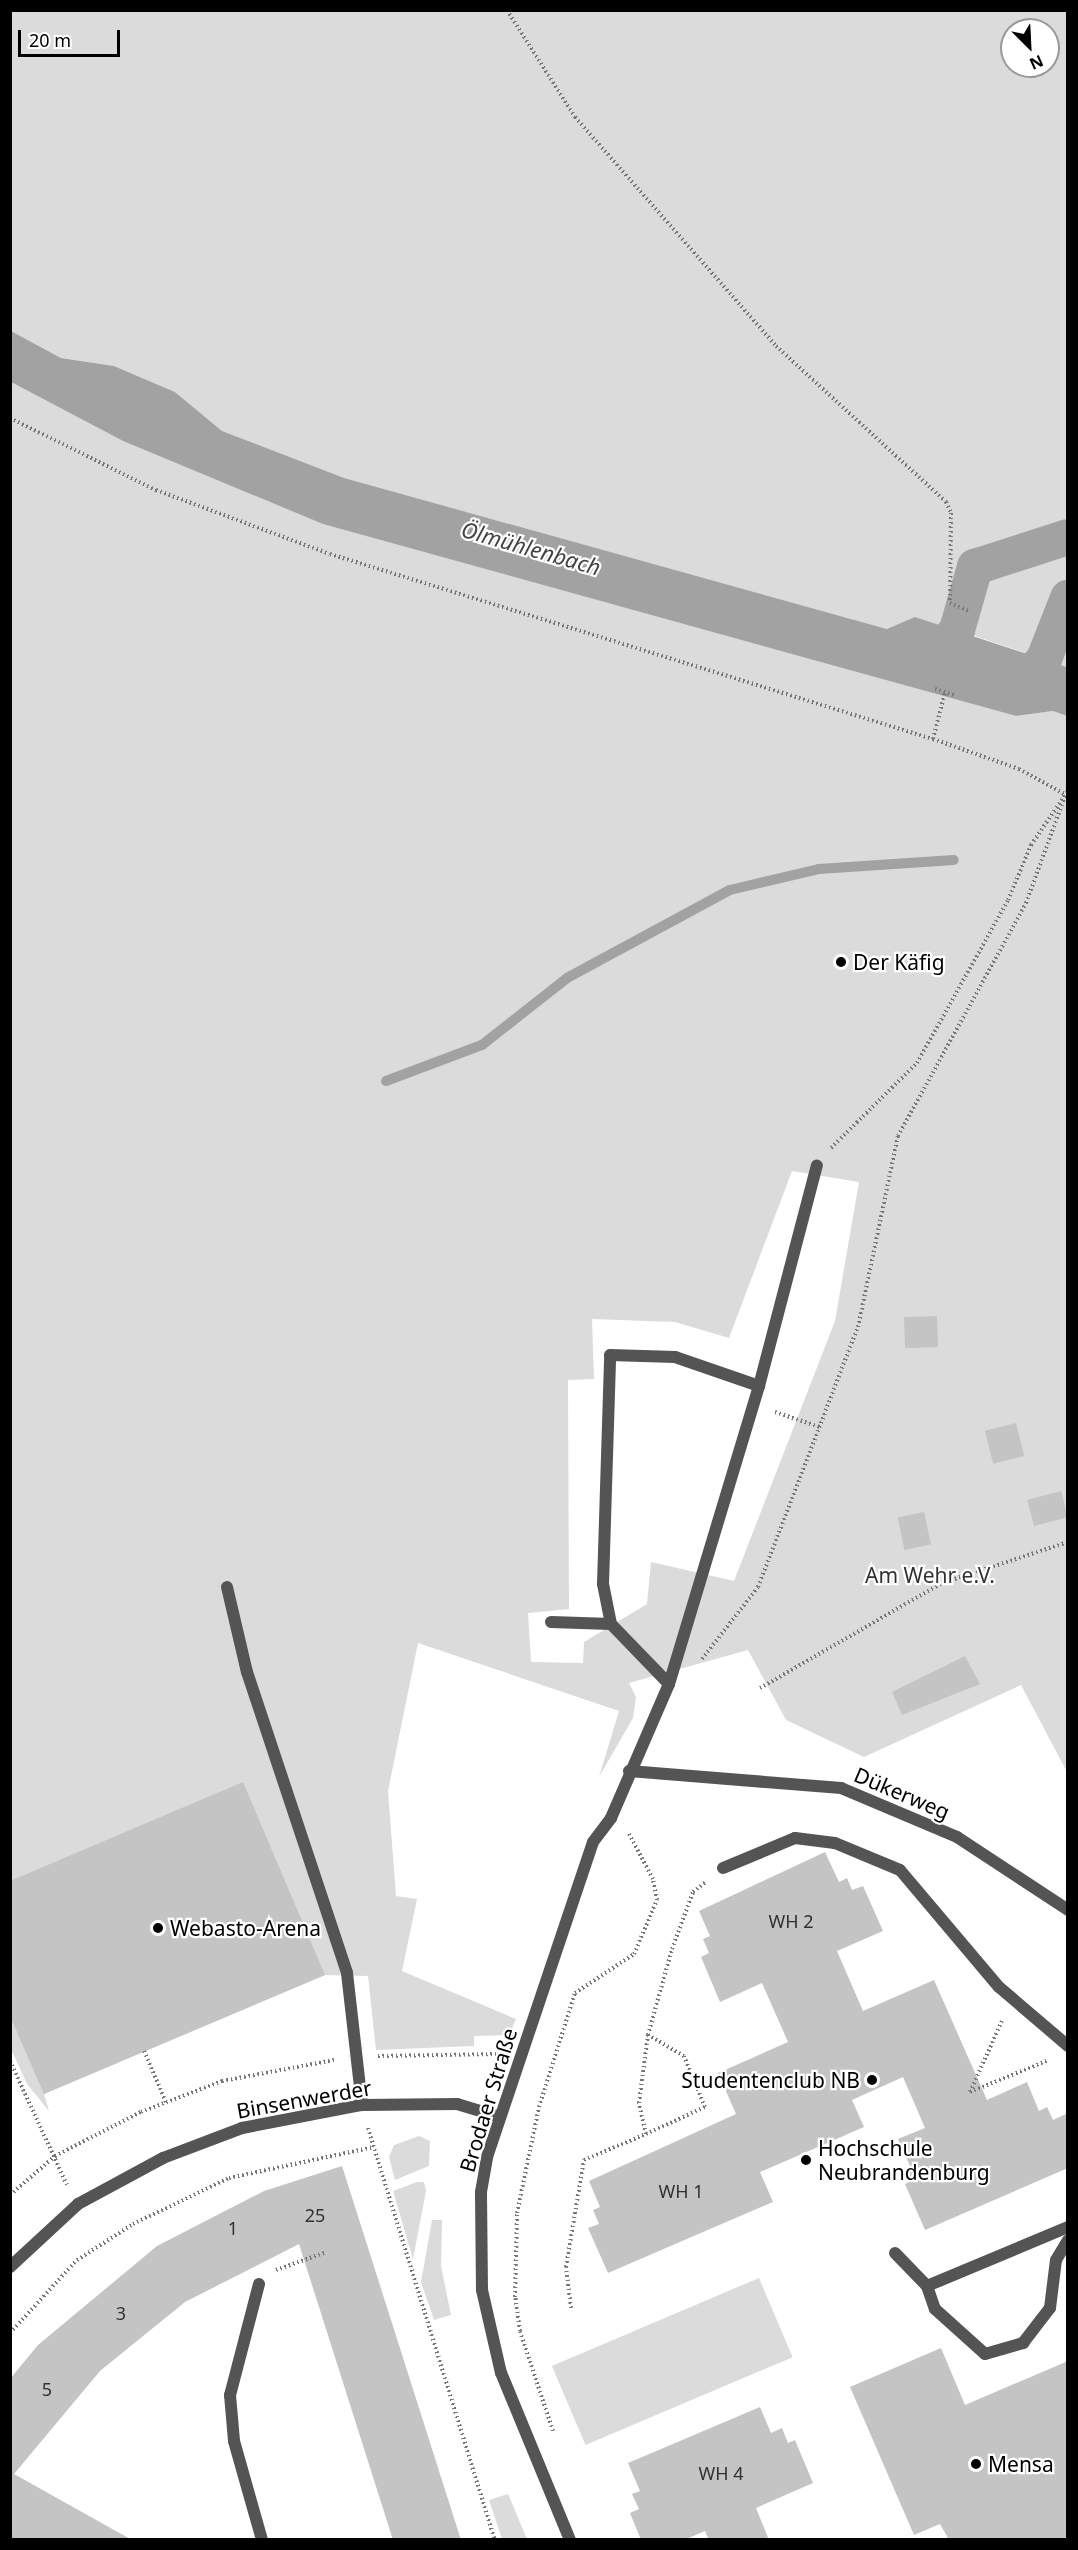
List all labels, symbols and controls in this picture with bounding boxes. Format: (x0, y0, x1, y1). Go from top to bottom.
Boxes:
scale bar (21, 18, 123, 56)
north arrow (1000, 18, 1060, 78)
text: 20 m (29, 28, 71, 52)
text: N (1026, 50, 1047, 75)
water label: Ölmühlenbach (458, 516, 604, 580)
place label: Der Käfig (853, 949, 945, 975)
marker: Der Käfig (834, 955, 848, 969)
park label: Am Wehr e.V. (865, 1562, 995, 1588)
street label: Dükerweg (850, 1762, 954, 1824)
house number: WH 2 (768, 1910, 814, 1932)
place label: Webasto-Arena (170, 1915, 321, 1941)
marker: Webasto-Arena (151, 1921, 165, 1935)
street label: Brodaer Straße (454, 2025, 522, 2175)
place label: Studentenclub NB (681, 2067, 860, 2093)
marker: Studentenclub NB (865, 2073, 879, 2087)
street label: Binsenwerder (234, 2075, 374, 2123)
place label: Hochschule Neubrandenburg (818, 2135, 990, 2185)
marker: Hochschule Neubrandenburg (799, 2153, 813, 2167)
house number: WH 1 (658, 2180, 704, 2202)
house number: 25 (305, 2204, 325, 2226)
house number: 1 (228, 2217, 238, 2239)
house number: 3 (116, 2302, 126, 2324)
house number: 5 (42, 2378, 52, 2400)
place label: Mensa (988, 2451, 1054, 2477)
marker: Mensa (969, 2457, 983, 2471)
house number: WH 4 (698, 2462, 744, 2484)

